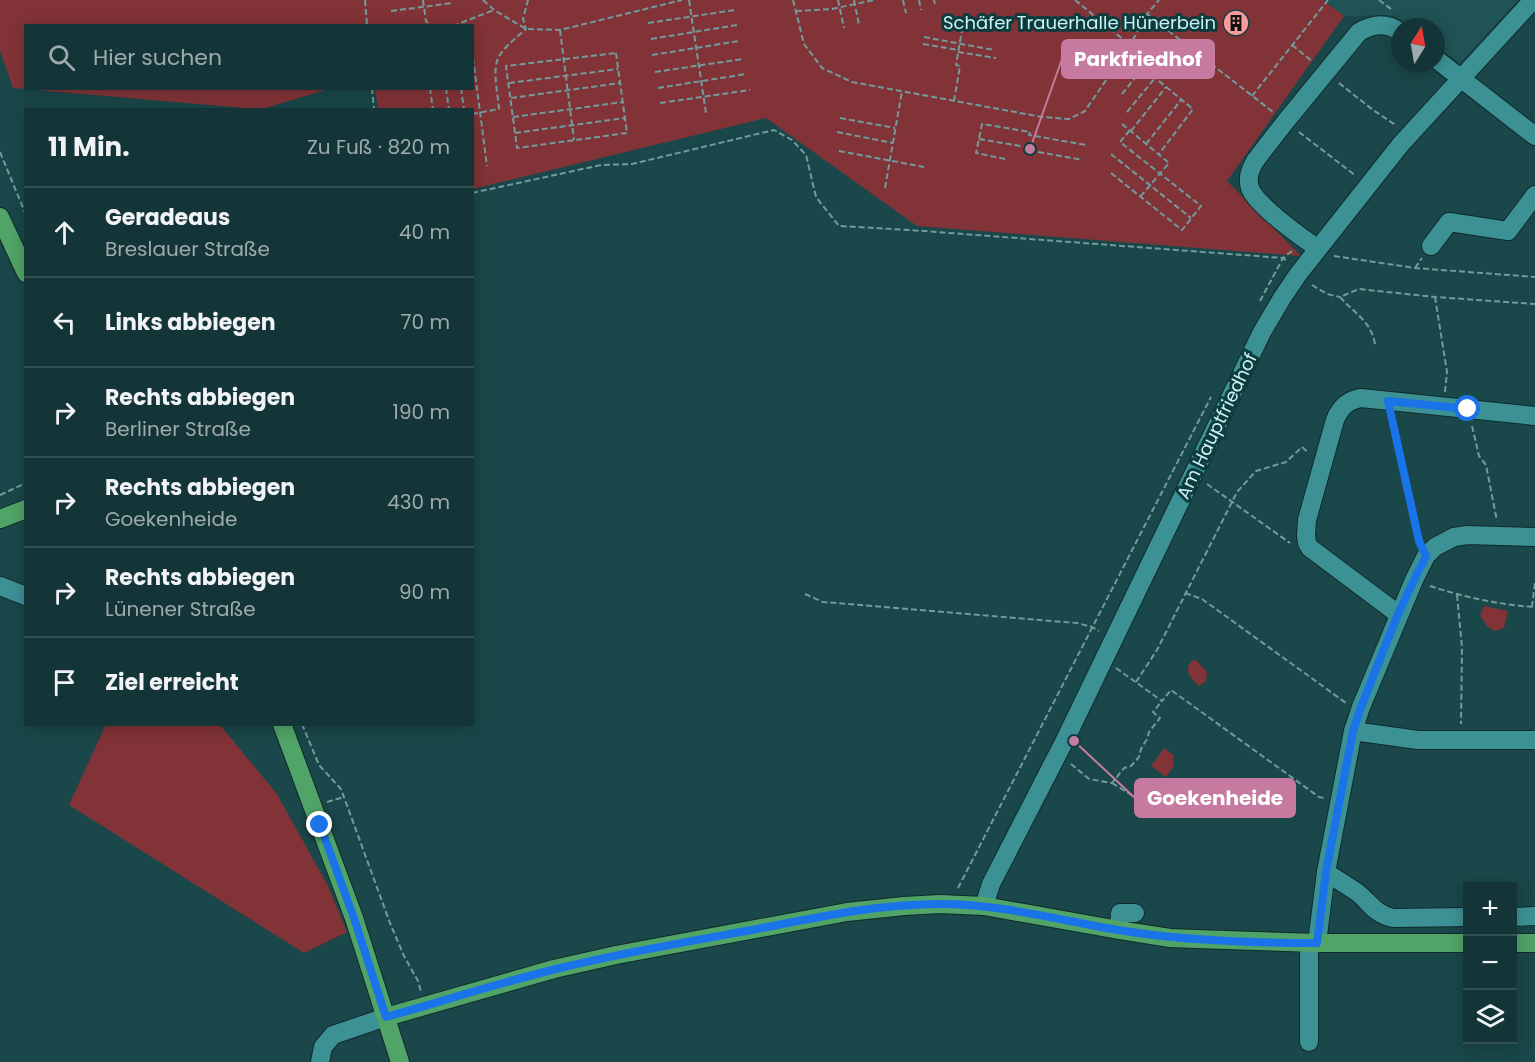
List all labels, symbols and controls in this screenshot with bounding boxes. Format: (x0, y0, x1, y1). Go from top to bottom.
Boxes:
building icon: Schäfer Trauerhalle Hünerbein (1221, 8, 1251, 38)
place label: Schäfer Trauerhalle Hünerbein (943, 10, 1216, 35)
north arrow (1391, 18, 1445, 72)
search box (24, 24, 474, 90)
callout: Parkfriedhof (1062, 40, 1214, 78)
icon: search (45, 41, 78, 74)
text: Hier suchen (93, 42, 222, 73)
text: Parkfriedhof (1074, 45, 1202, 73)
text: 11 Min. (48, 129, 129, 165)
text: Zu Fuß · 820 m (307, 133, 450, 161)
text: Geradeaus (105, 202, 230, 233)
icon: ahead (48, 216, 81, 249)
text: 40 m (399, 218, 450, 246)
text: Breslauer Straße (105, 235, 270, 263)
icon: left (48, 306, 81, 339)
text: Links abbiegen (105, 307, 276, 338)
text: 70 m (401, 308, 450, 336)
street label: Am Hauptfriedhof (1170, 348, 1263, 503)
text: Rechts abbiegen (105, 382, 295, 413)
route start (1454, 395, 1480, 421)
icon: right (48, 396, 81, 429)
text: 190 m (393, 398, 450, 426)
text: Berliner Straße (105, 415, 251, 443)
text: Rechts abbiegen (105, 472, 295, 503)
icon: right (48, 486, 81, 519)
text: 430 m (387, 488, 450, 516)
text: Goekenheide (105, 505, 237, 533)
text: Rechts abbiegen (105, 562, 295, 593)
icon: right (48, 576, 81, 609)
text: 90 m (399, 578, 450, 606)
text: Lünener Straße (105, 595, 256, 623)
icon: arrive (48, 666, 81, 699)
text: Ziel erreicht (105, 667, 239, 698)
callout: Goekenheide (1135, 779, 1295, 817)
text: Goekenheide (1147, 784, 1283, 812)
route end (306, 811, 332, 837)
map controls (1463, 882, 1517, 1044)
button: + (1463, 882, 1517, 936)
button: − (1463, 936, 1517, 990)
button: layers (1463, 990, 1517, 1044)

